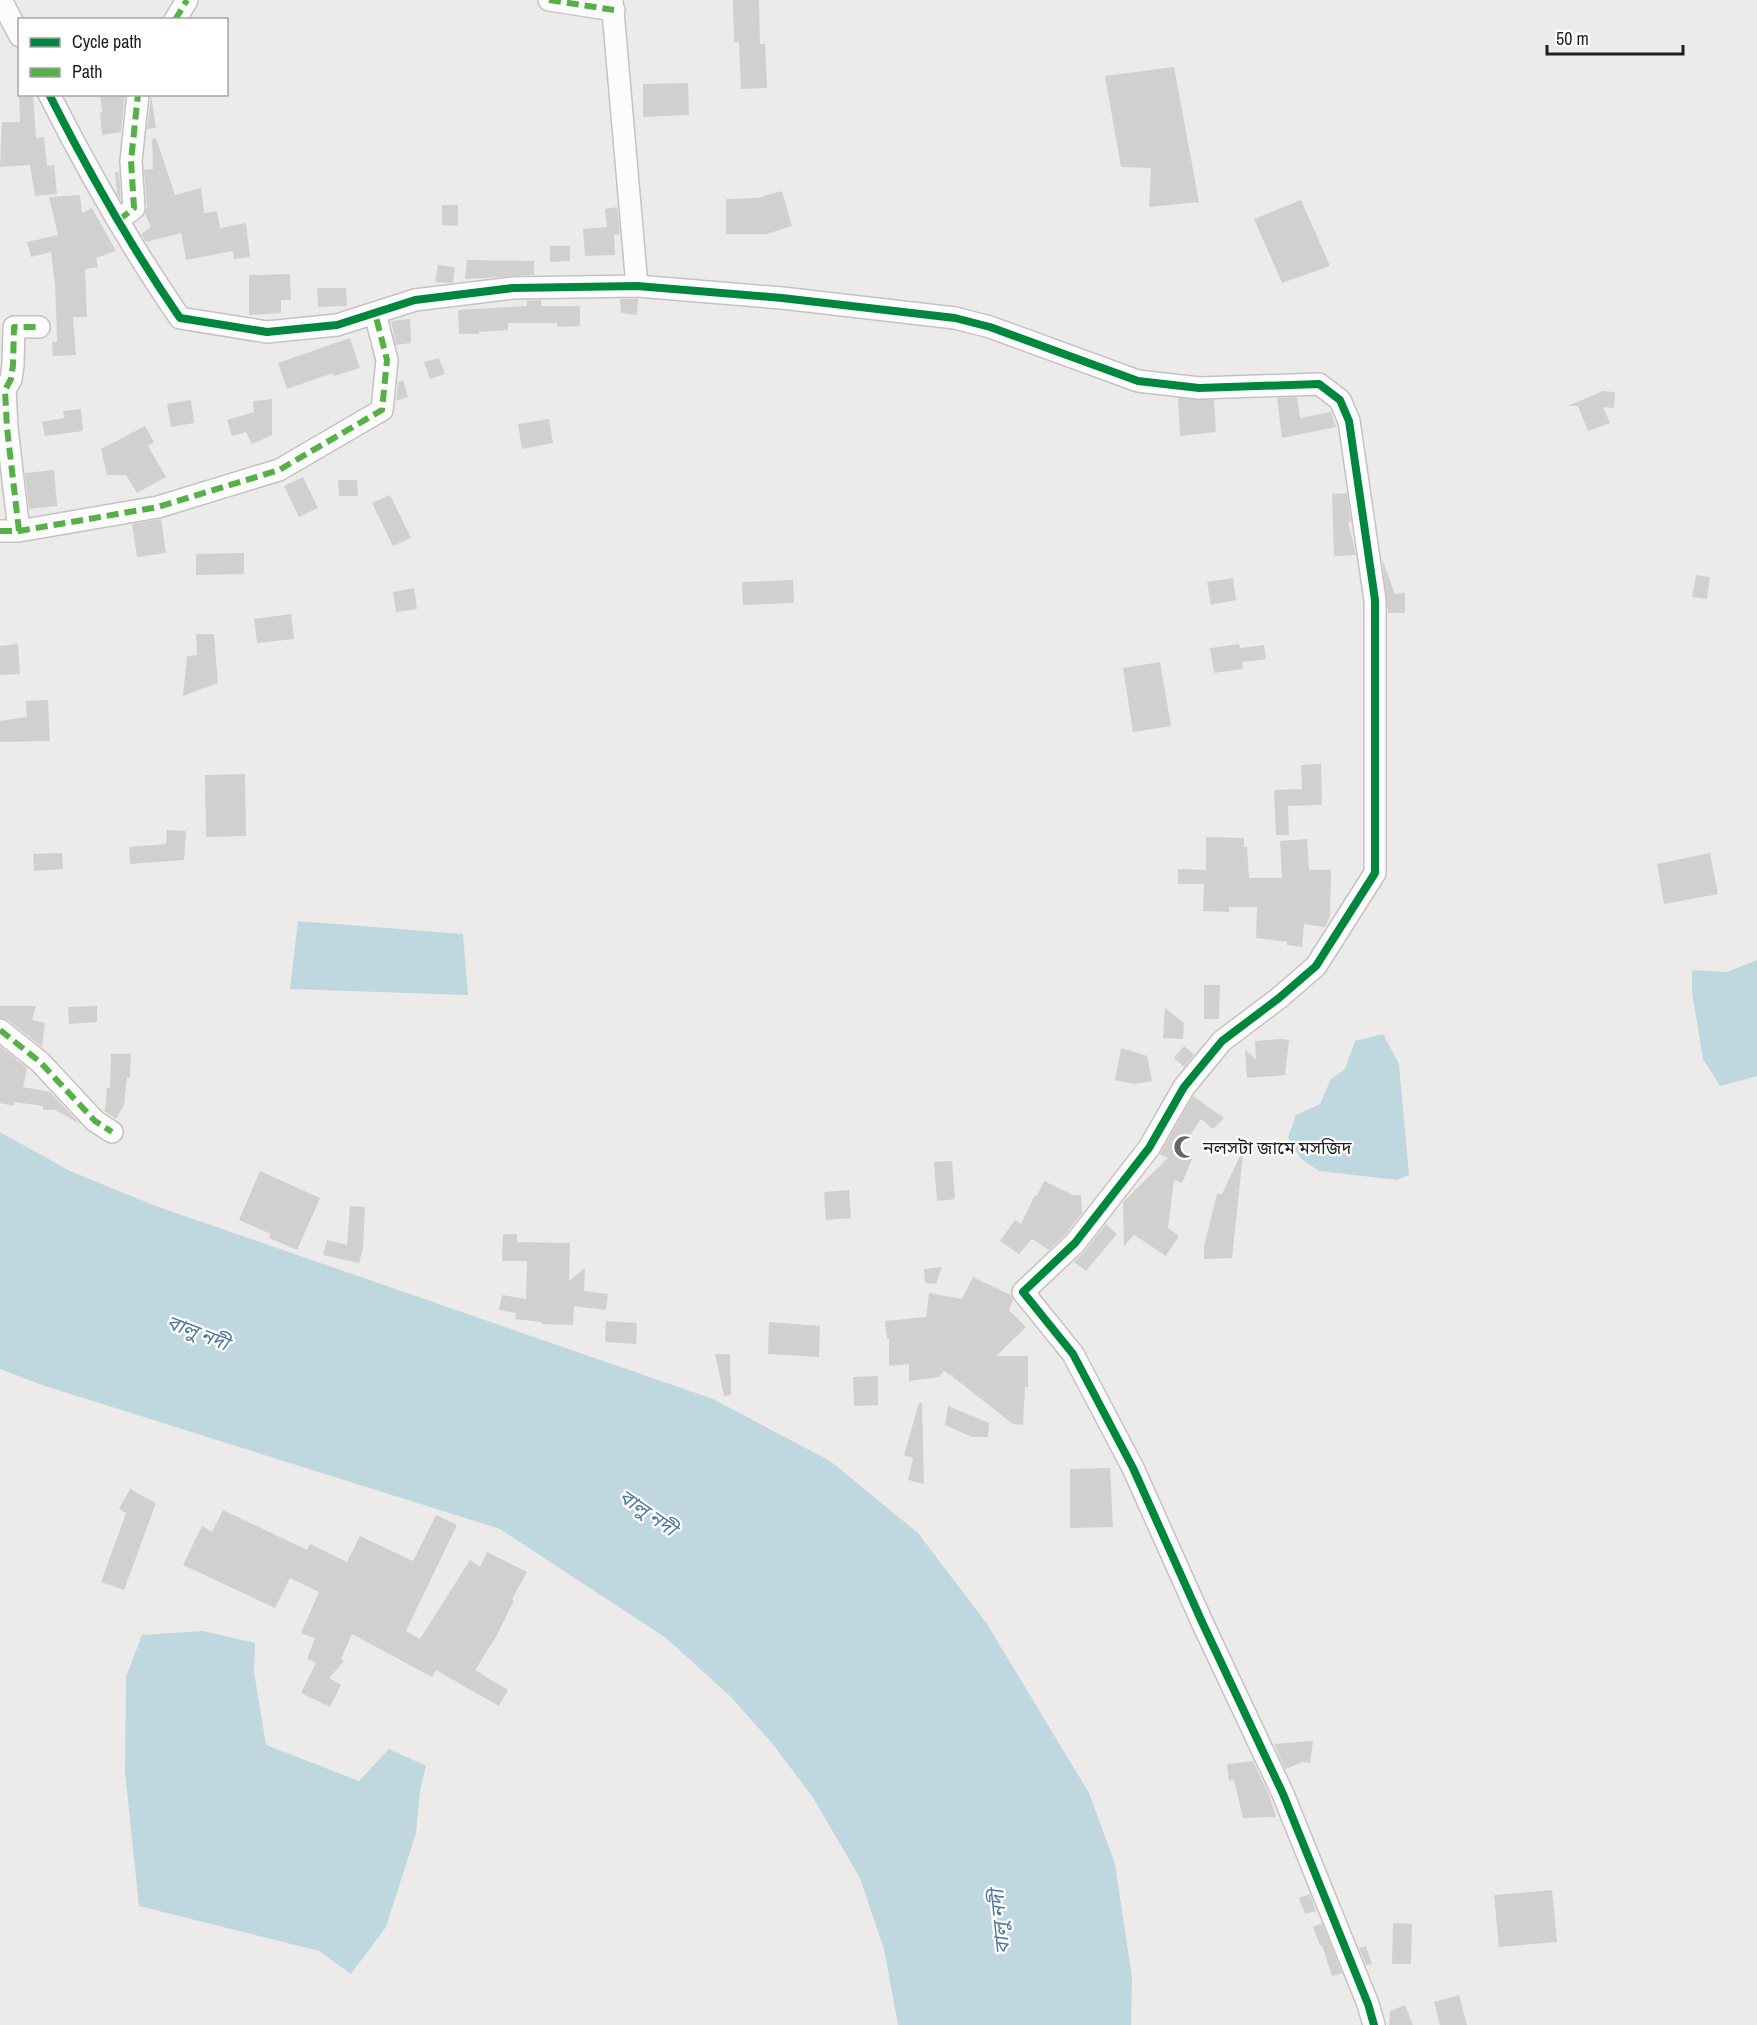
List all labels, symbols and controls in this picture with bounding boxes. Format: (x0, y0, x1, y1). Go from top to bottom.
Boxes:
legend (18, 18, 228, 96)
scale bar (1547, 18, 1684, 56)
text: 50 m (1556, 26, 1589, 51)
text: Cycle path (72, 29, 142, 54)
text: Path (72, 59, 102, 84)
mosque icon: নলসটা জামে মসজিদ (1172, 1134, 1198, 1160)
place label: নলসটা জামে মসজিদ (1202, 1135, 1352, 1160)
water label: বালু নদী (163, 1308, 237, 1358)
water label: বালু নদী (614, 1482, 685, 1544)
water label: বালু নদী (982, 1885, 1016, 1956)

